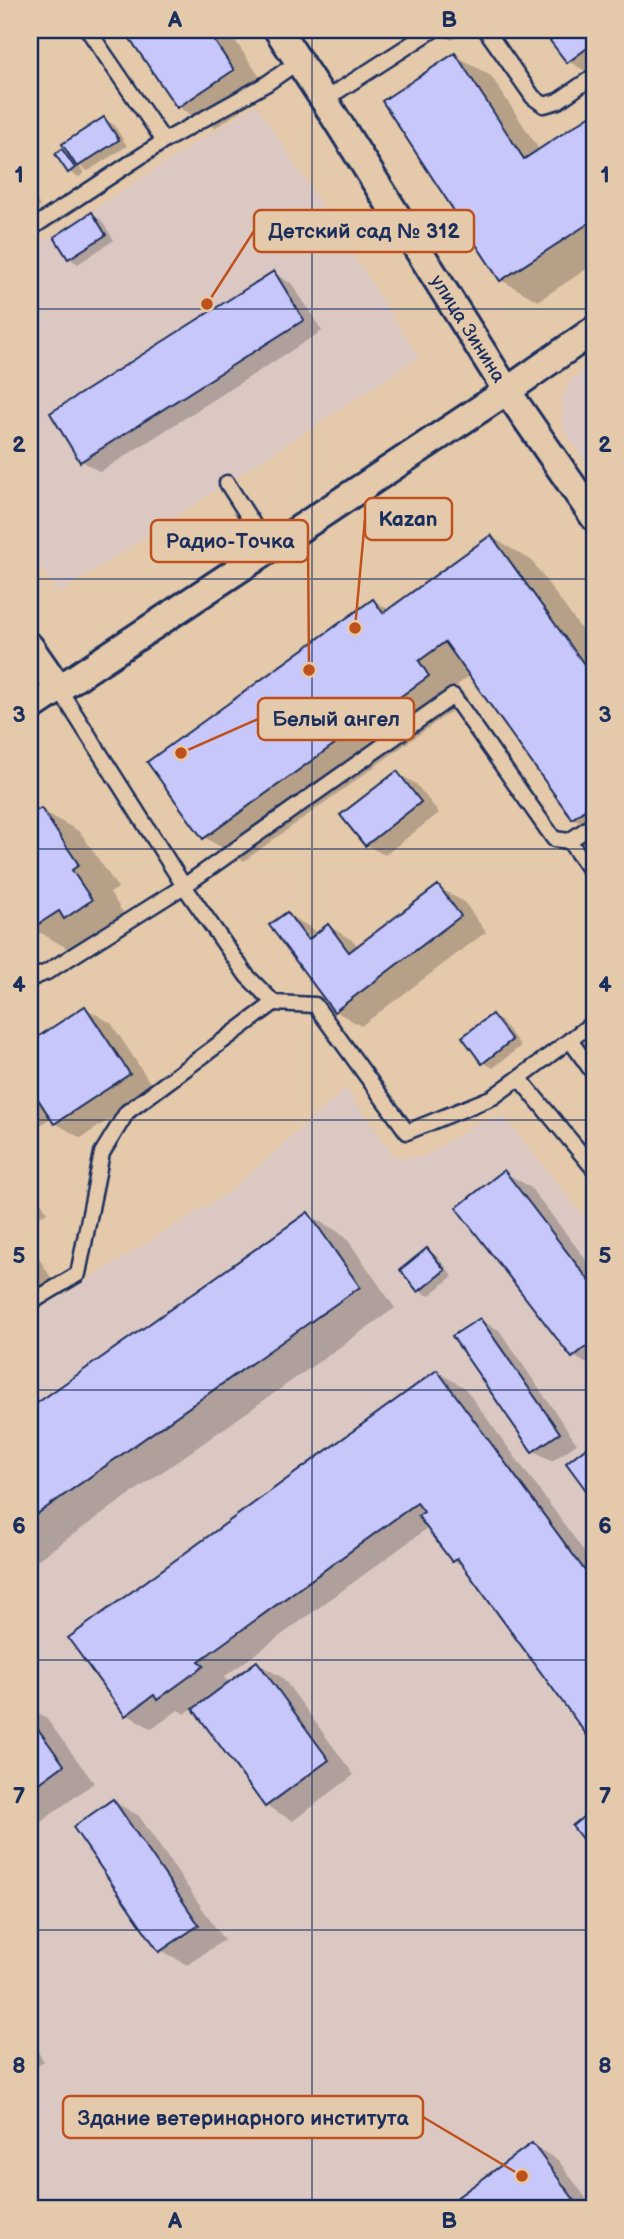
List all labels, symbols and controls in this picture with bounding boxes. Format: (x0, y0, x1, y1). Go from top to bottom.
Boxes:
text: A (167, 6, 183, 34)
text: B (441, 6, 457, 34)
text: 1 (14, 161, 24, 189)
text: 1 (600, 161, 610, 189)
callout: Детский сад № 312 (254, 210, 474, 252)
text: Детский сад № 312 (268, 219, 460, 244)
street label: улица Зинина (425, 271, 510, 387)
text: 2 (12, 431, 26, 459)
text: 2 (598, 431, 612, 459)
callout: Kazan (365, 498, 452, 540)
text: Kazan (378, 507, 438, 532)
callout: Радио-Точка (151, 520, 308, 562)
text: Радио-Точка (166, 529, 295, 554)
callout: Белый ангел (258, 698, 414, 740)
text: 3 (12, 701, 26, 729)
text: 3 (598, 701, 612, 729)
text: Белый ангел (272, 707, 400, 732)
text: 4 (12, 971, 26, 999)
text: 4 (598, 971, 612, 999)
text: 5 (12, 1242, 26, 1270)
text: 5 (598, 1242, 612, 1270)
text: 6 (12, 1512, 26, 1540)
text: 6 (598, 1512, 612, 1540)
text: 7 (13, 1782, 26, 1810)
text: 7 (599, 1782, 612, 1810)
text: 8 (12, 2052, 26, 2080)
text: 8 (598, 2052, 612, 2080)
callout: Здание ветеринарного института (63, 2096, 423, 2138)
text: Здание ветеринарного института (77, 2106, 409, 2131)
text: A (167, 2207, 183, 2235)
text: B (441, 2207, 457, 2235)

